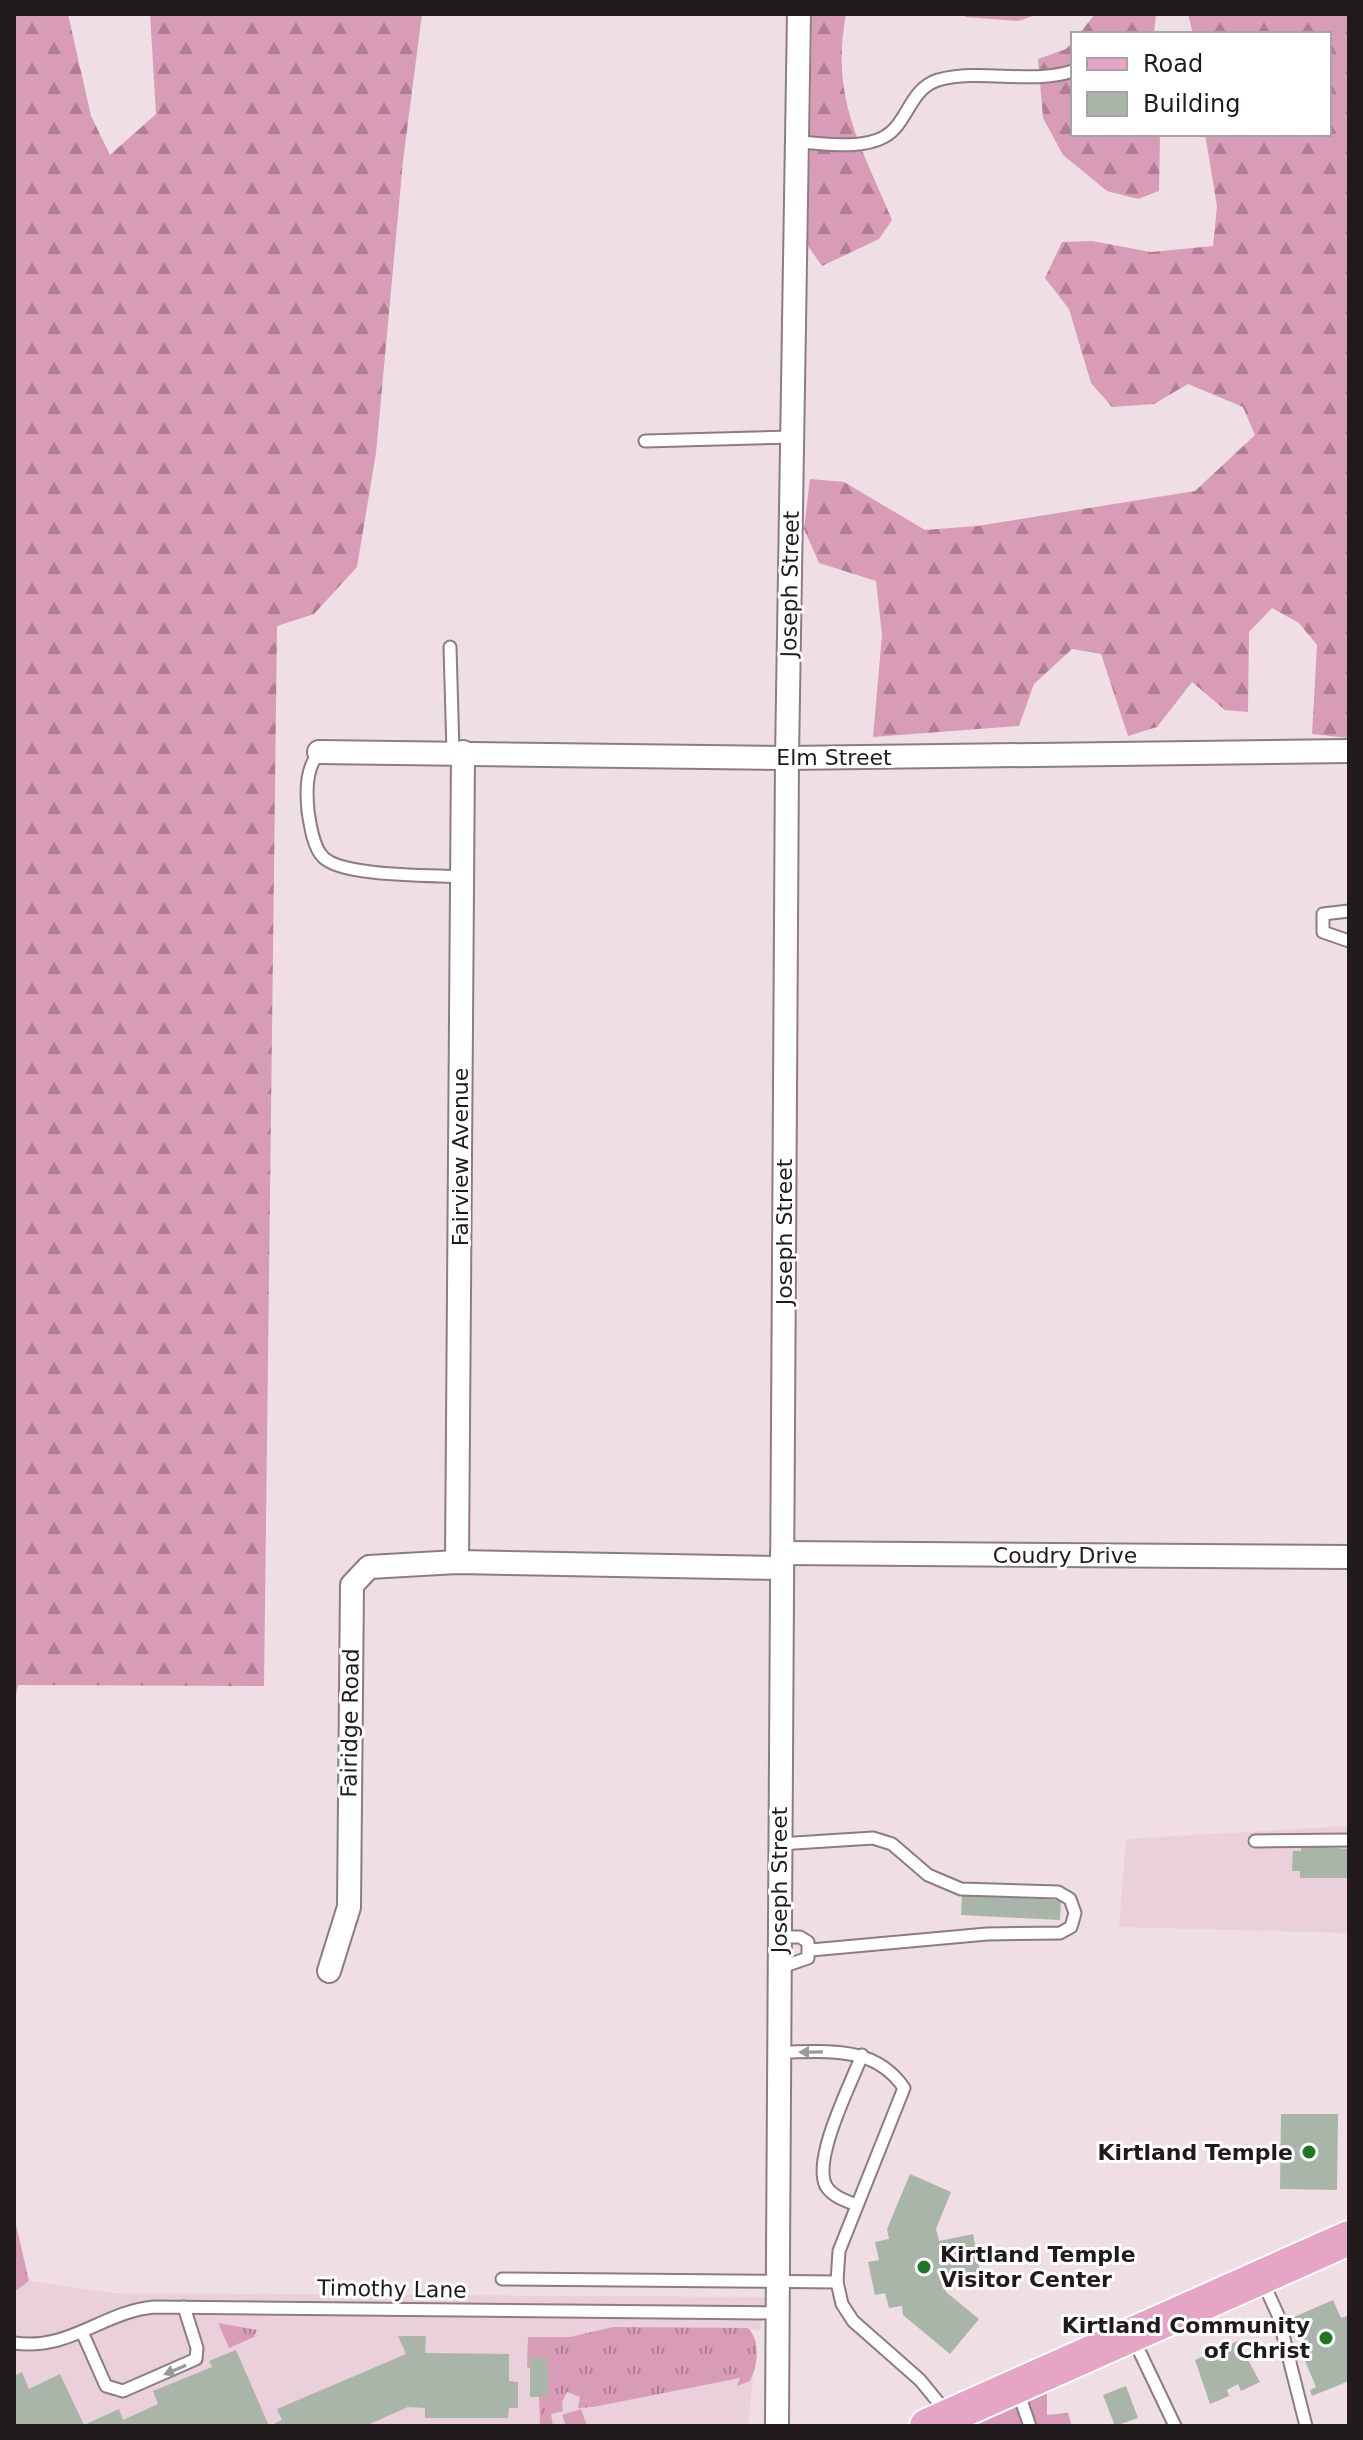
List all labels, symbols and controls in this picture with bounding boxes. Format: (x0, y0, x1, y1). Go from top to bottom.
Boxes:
legend (1071, 32, 1331, 136)
text: Road (1143, 50, 1203, 78)
text: Building (1143, 90, 1240, 118)
street label: Joseph Street (776, 510, 804, 660)
street label: Elm Street (776, 745, 892, 770)
street label: Fairview Avenue (448, 1068, 473, 1246)
street label: Joseph Street (772, 1158, 797, 1307)
street label: Coudry Drive (993, 1543, 1137, 1568)
street label: Fairidge Road (336, 1648, 364, 1798)
street label: Joseph Street (767, 1806, 792, 1955)
one-way arrow (798, 2046, 823, 2058)
place label: Kirtland Temple (1097, 2140, 1293, 2165)
marker: Kirtland Temple (1300, 2143, 1318, 2161)
place label: Kirtland Temple Visitor Center (940, 2242, 1136, 2292)
marker: Kirtland Temple Visitor Center (915, 2258, 933, 2276)
street label: Timothy Lane (316, 2275, 467, 2303)
place label: Kirtland Community of Christ (1062, 2313, 1310, 2363)
marker: Kirtland Community of Christ (1317, 2329, 1335, 2347)
one-way arrow (163, 2363, 186, 2376)

